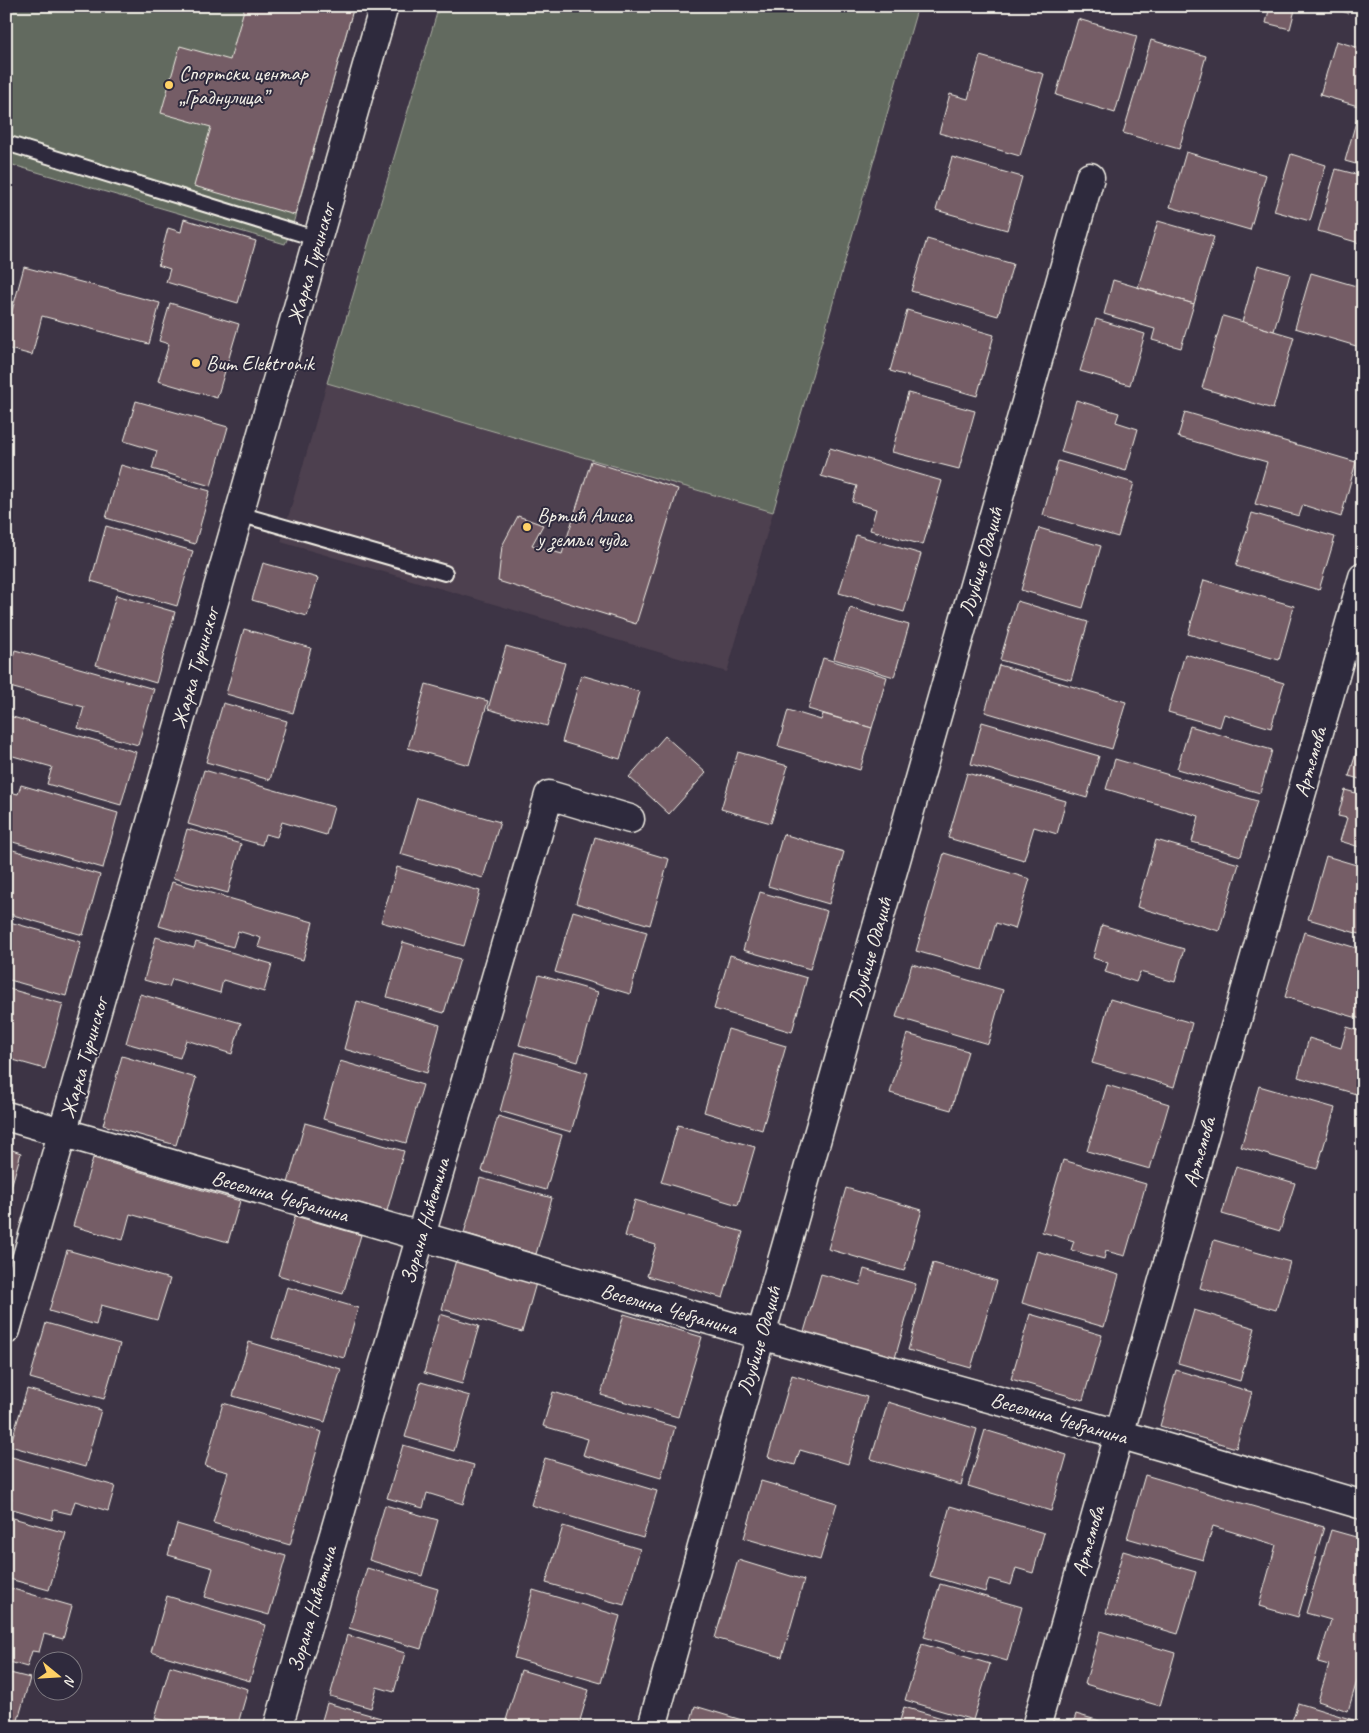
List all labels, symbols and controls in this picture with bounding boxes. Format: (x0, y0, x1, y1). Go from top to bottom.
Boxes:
place label: Спортски центар „Граднулица” (179, 60, 310, 110)
marker: Спортски центар „Граднулица” (163, 79, 175, 91)
street label: Жарка Туринског (281, 198, 342, 327)
place label: Bum Elektronik (206, 350, 316, 376)
marker: Bum Elektronik (190, 357, 202, 369)
place label: Вртић Алиса у земљи чуда (535, 502, 634, 553)
street label: Љубице Одаџић (953, 504, 1009, 619)
marker: Вртић Алиса у земљи чуда (521, 521, 533, 533)
street label: Жарка Туринског (165, 602, 226, 731)
street label: Артемова (1288, 722, 1333, 800)
street label: Љубице Одаџић (842, 894, 898, 1009)
street label: Жарка Туринског (54, 992, 115, 1121)
street label: Артемова (1177, 1112, 1222, 1190)
street label: Зорана Нићетина (395, 1153, 456, 1287)
street label: Веселина Чебзанина (209, 1164, 353, 1228)
street label: Веселина Чебзанина (598, 1277, 742, 1341)
street label: Љубице Одаџић (731, 1283, 787, 1398)
street label: Веселина Чебзанина (988, 1386, 1132, 1450)
street label: Артемова (1066, 1501, 1111, 1579)
street label: Зорана Нићетина (282, 1541, 343, 1675)
north arrow (32, 1650, 82, 1700)
text: N (60, 1673, 79, 1689)

